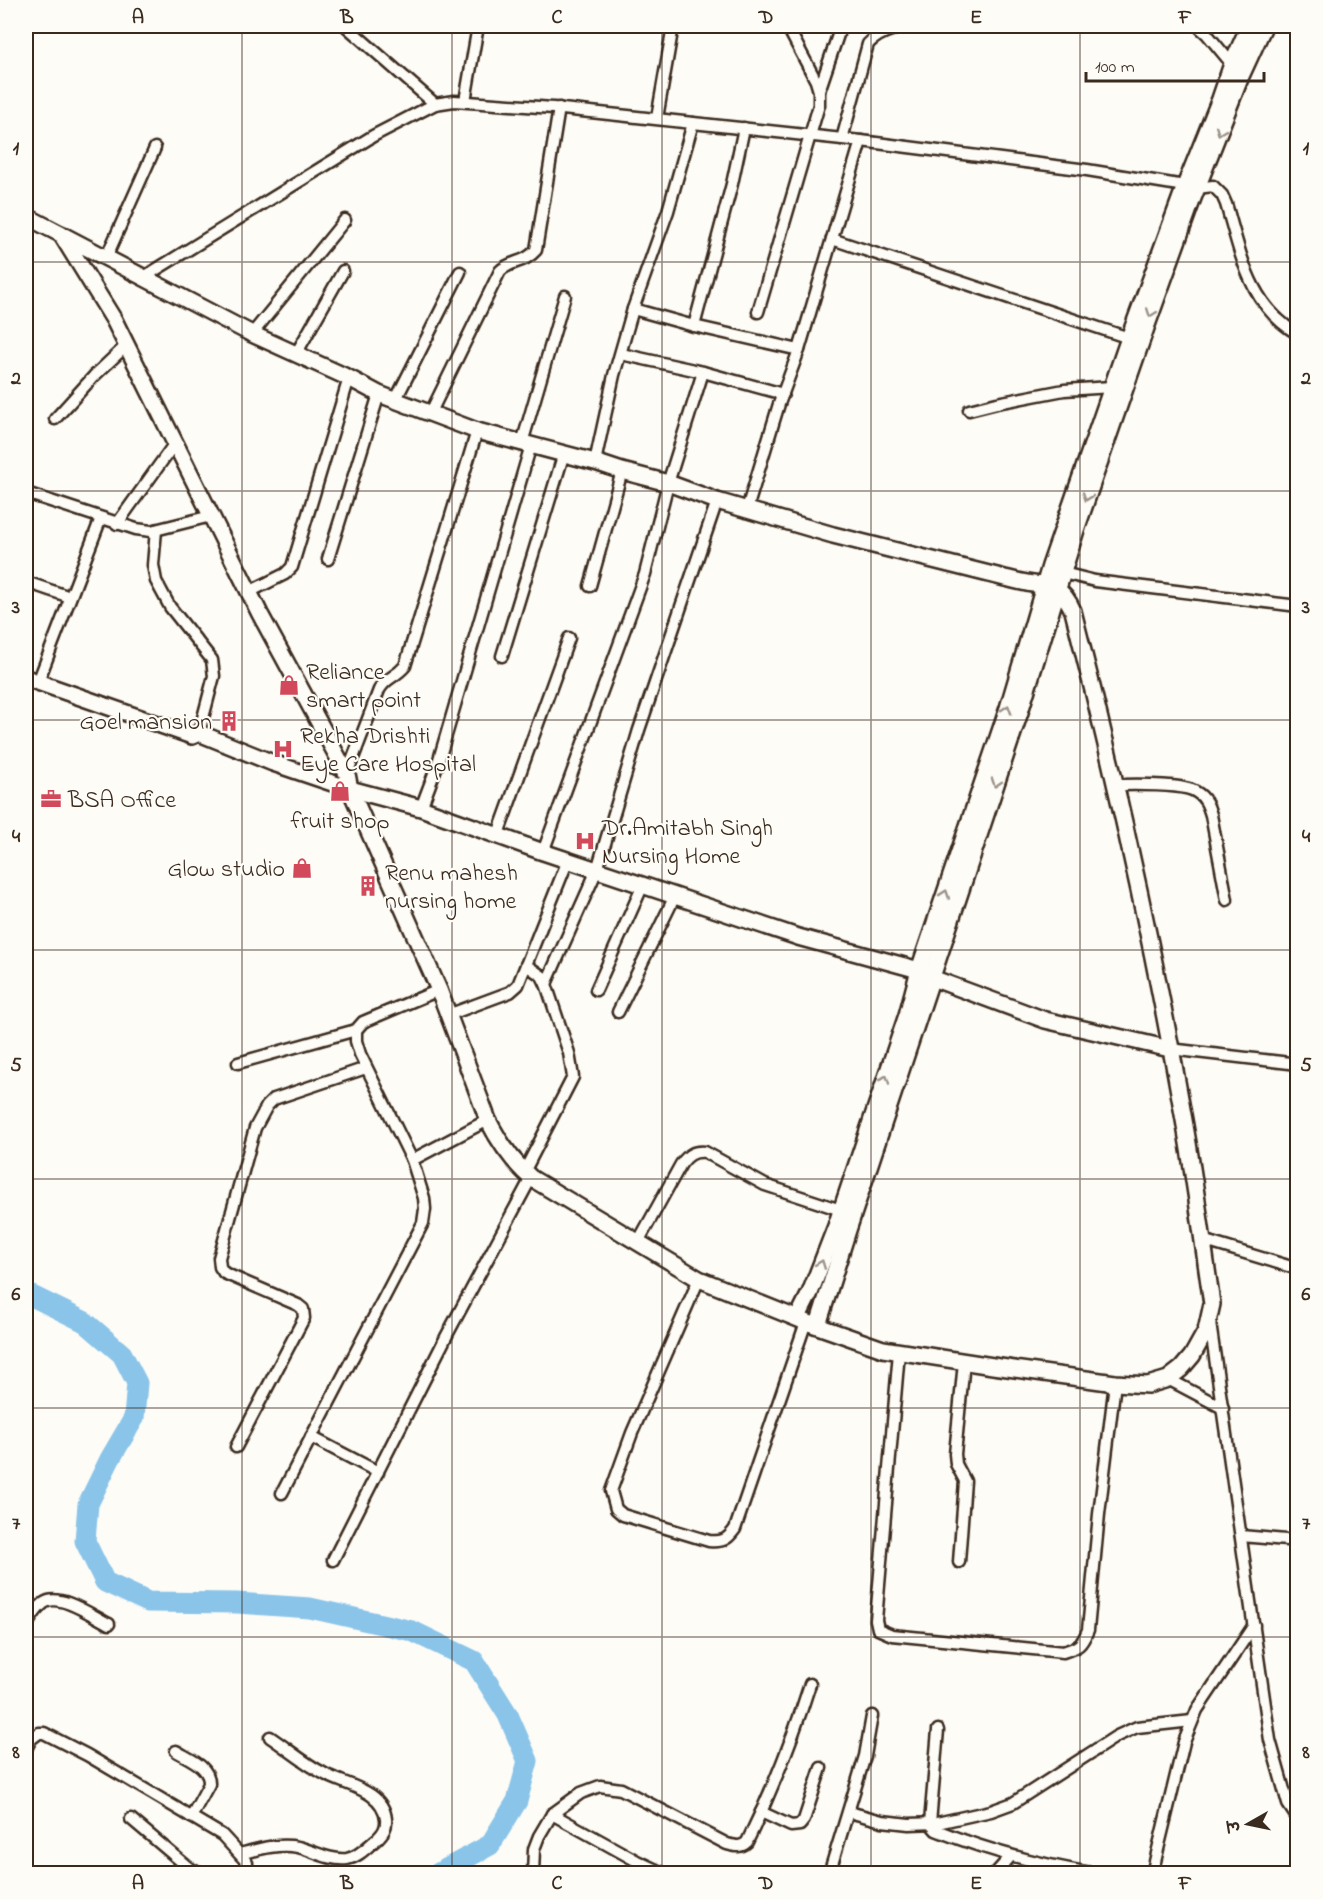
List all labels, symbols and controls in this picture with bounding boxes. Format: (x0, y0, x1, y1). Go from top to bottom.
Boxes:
text: A (132, 4, 144, 33)
text: B (339, 4, 354, 33)
text: C (552, 4, 563, 33)
text: D (758, 4, 773, 33)
text: E (970, 4, 982, 33)
text: F (1178, 4, 1192, 33)
scale bar (1086, 45, 1264, 83)
text: 100 m (1095, 55, 1135, 81)
one-way arrow (1215, 124, 1227, 135)
text: 1 (13, 135, 20, 164)
text: 1 (1303, 135, 1310, 164)
one-way arrow (1146, 307, 1159, 318)
text: 2 (10, 365, 21, 394)
text: 2 (1300, 365, 1311, 394)
one-way arrow (1082, 491, 1095, 502)
text: 3 (11, 594, 20, 623)
text: 3 (1301, 594, 1310, 623)
place label: Reliance smart point (306, 656, 421, 719)
shop icon: Reliance smart point (277, 673, 301, 697)
one-way arrow (1000, 704, 1012, 715)
place label: Goel mansion (79, 706, 212, 741)
building icon: Goel mansion (217, 709, 241, 733)
place label: Rekha Drishti Eye Care Hospital (300, 720, 476, 784)
hospital icon: Rekha Drishti Eye Care Hospital (271, 737, 295, 761)
one-way arrow (991, 777, 1004, 788)
shop icon: fruit shop (328, 779, 352, 803)
place label: BSA Office (67, 784, 176, 819)
office icon: BSA Office (39, 787, 63, 811)
place label: fruit shop (290, 805, 390, 840)
place label: Dr.Amitabh Singh Nursing Home (601, 812, 773, 875)
text: 4 (12, 823, 21, 852)
text: 4 (1302, 823, 1311, 852)
hospital icon: Dr.Amitabh Singh Nursing Home (573, 829, 597, 853)
place label: Glow studio (167, 853, 285, 888)
shop icon: Glow studio (290, 856, 314, 880)
place label: Renu mahesh nursing home (385, 857, 518, 920)
building icon: Renu mahesh nursing home (356, 874, 380, 898)
one-way arrow (938, 889, 950, 900)
text: 5 (10, 1052, 22, 1081)
text: 5 (1300, 1052, 1312, 1081)
one-way arrow (878, 1074, 891, 1085)
one-way arrow (814, 1259, 827, 1269)
text: 6 (12, 1281, 21, 1310)
text: 6 (1302, 1281, 1311, 1310)
text: 7 (12, 1510, 21, 1539)
text: 7 (1302, 1510, 1311, 1539)
text: 8 (11, 1739, 20, 1768)
text: 8 (1301, 1739, 1310, 1768)
north arrow (1218, 1794, 1278, 1854)
text: उ (1222, 1818, 1248, 1835)
text: A (132, 1870, 144, 1899)
text: B (339, 1870, 354, 1899)
text: C (552, 1870, 563, 1899)
text: D (758, 1870, 773, 1899)
text: E (970, 1870, 982, 1899)
text: F (1178, 1870, 1192, 1899)

